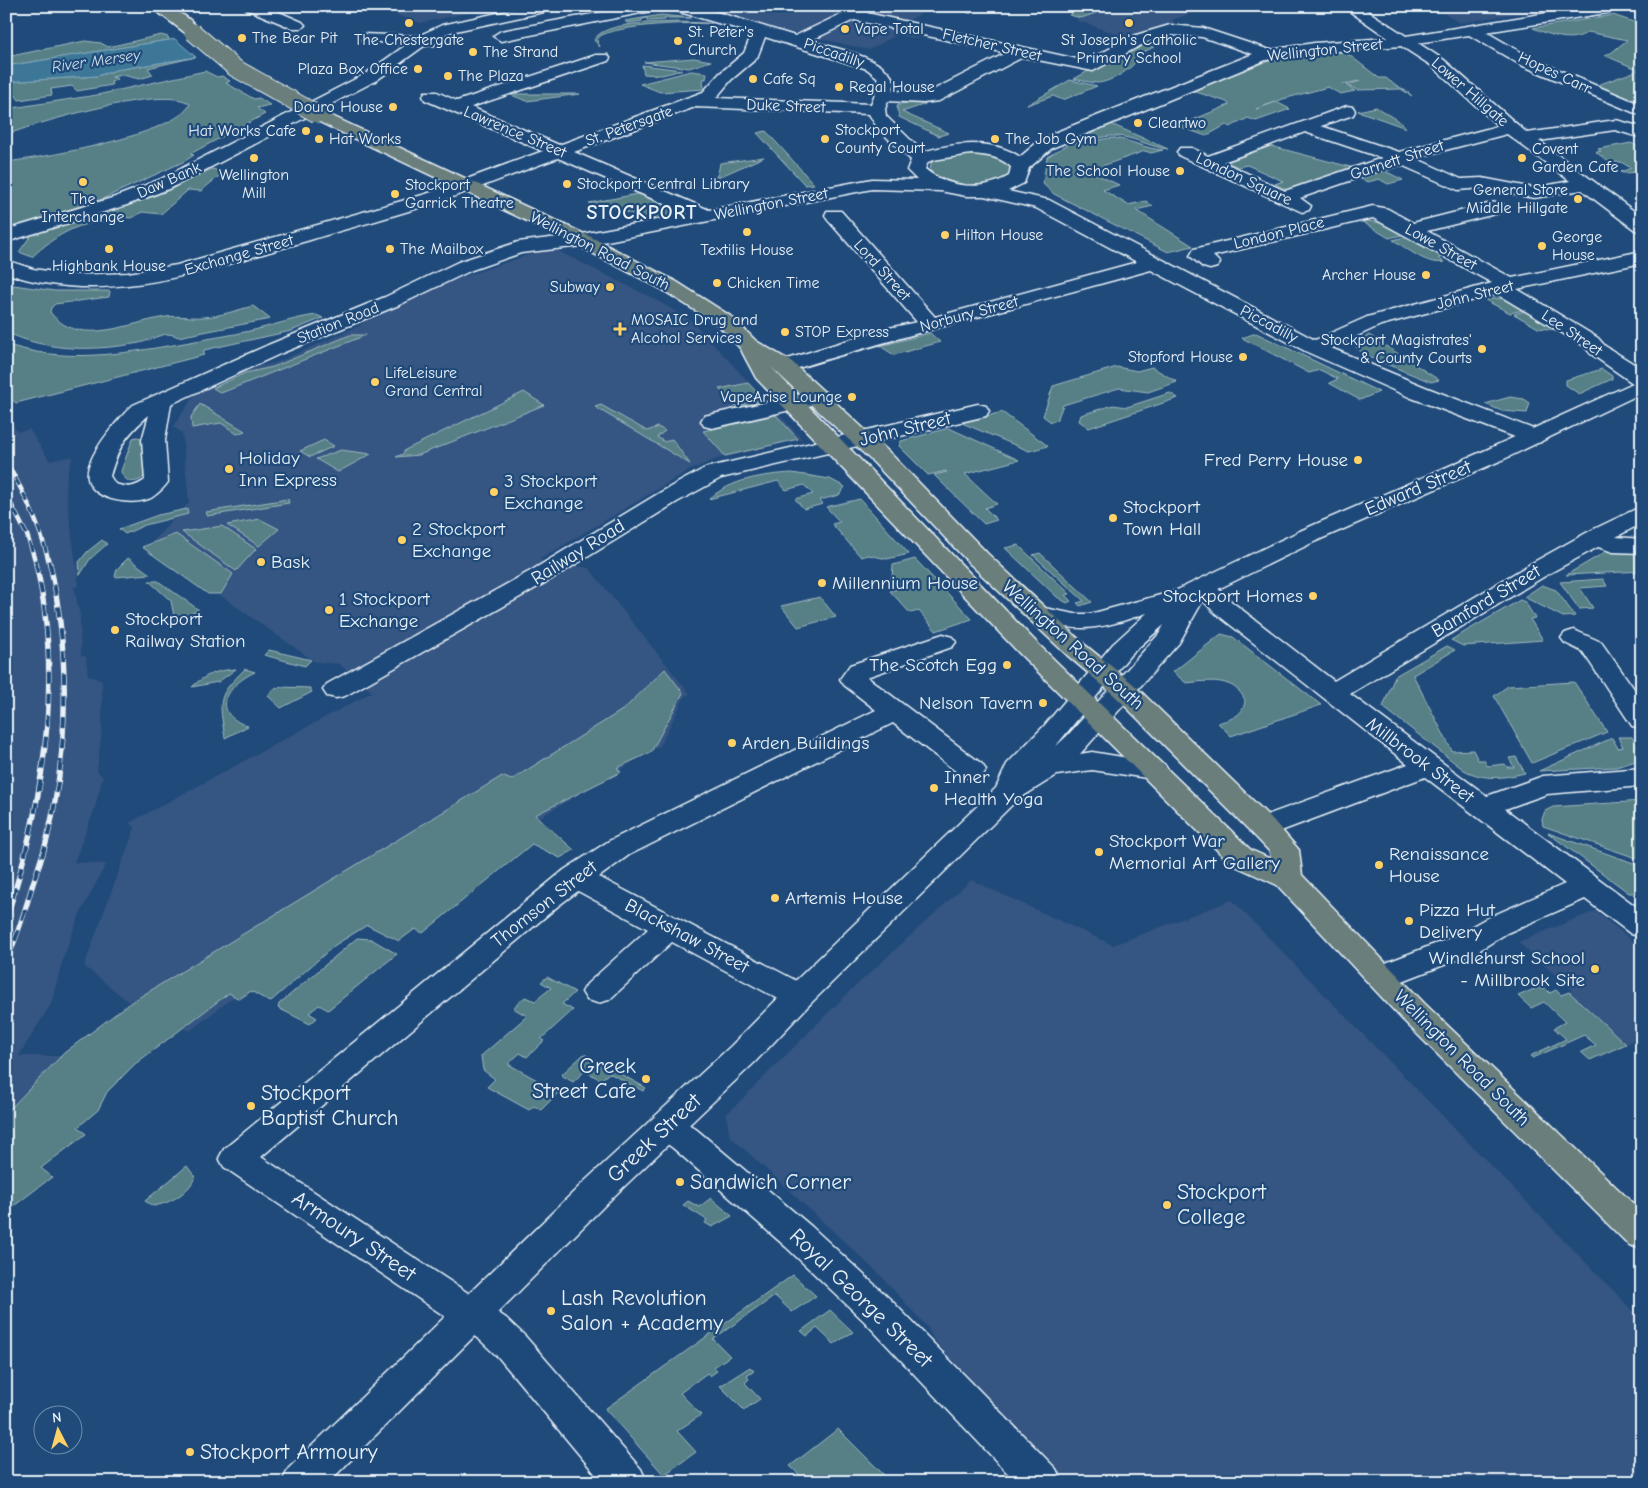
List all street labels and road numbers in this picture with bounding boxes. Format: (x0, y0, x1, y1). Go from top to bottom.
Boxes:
street label: Fletcher Street (941, 25, 1044, 65)
street label: Piccadilly (802, 34, 867, 72)
street label: Wellington Street (1267, 35, 1384, 65)
street label: Hopes Carr (1515, 48, 1595, 98)
street label: Lower Hillgate (1428, 54, 1512, 130)
street label: Duke Street (746, 96, 826, 116)
street label: Lawrence Street (461, 102, 569, 162)
street label: St. Petersgate (583, 102, 675, 150)
street label: Garnett Street (1348, 136, 1447, 184)
street label: London Square (1193, 149, 1295, 209)
street label: Daw Bank (134, 158, 204, 202)
street label: Wellington Street (713, 184, 830, 224)
street label: Wellington Road South (527, 208, 673, 294)
street label: London Place (1232, 213, 1326, 253)
street label: Lowe Street (1402, 220, 1480, 274)
street label: Exchange Street (183, 231, 296, 279)
street label: Lord Street (850, 236, 914, 305)
street label: John Street (1435, 277, 1516, 313)
street label: Norbury Street (918, 292, 1021, 336)
street label: Station Road (294, 298, 382, 348)
street label: Piccadilly (1237, 301, 1302, 347)
street label: Lee Street (1538, 306, 1606, 360)
street label: John Street (857, 407, 953, 451)
street label: Edward Street (1362, 456, 1475, 520)
street label: Railway Road (527, 515, 629, 589)
street label: Bamford Street (1427, 560, 1545, 642)
street label: Wellington Road South (998, 576, 1148, 714)
street label: Millbrook Street (1362, 712, 1479, 808)
street label: Thomson Street (487, 856, 602, 952)
street label: Blackshaw Street (621, 894, 753, 978)
street label: Wellington Road South (1390, 986, 1534, 1130)
street label: Greek Street (602, 1087, 707, 1188)
street label: Armoury Street (287, 1185, 421, 1287)
street label: Royal George Street (784, 1223, 939, 1373)

